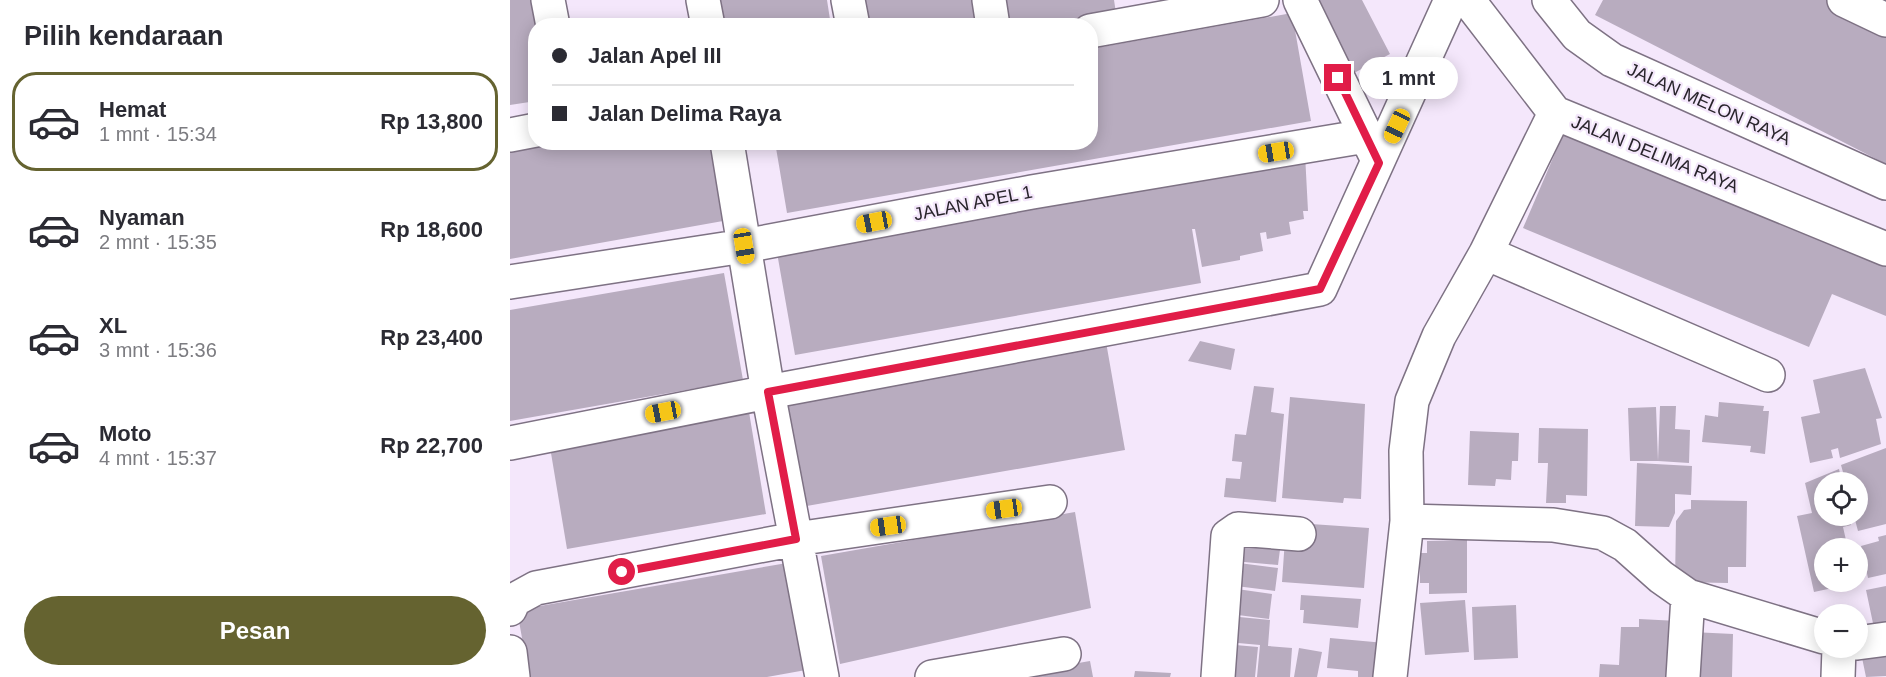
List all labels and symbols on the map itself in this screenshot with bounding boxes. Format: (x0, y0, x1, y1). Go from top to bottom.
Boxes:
callout: 1 mnt (1359, 57, 1458, 99)
street label: JALAN MELON RAYA (1624, 59, 1794, 149)
route end (1324, 64, 1351, 91)
car (1381, 106, 1413, 146)
street label: JALAN DELIMA RAYA (1569, 111, 1741, 197)
car (1257, 140, 1295, 164)
street label: JALAN APEL 1 (912, 182, 1034, 224)
car (855, 210, 893, 234)
car (732, 227, 756, 265)
car (644, 400, 682, 424)
car (985, 498, 1023, 520)
car (869, 515, 907, 537)
route start (608, 558, 635, 585)

